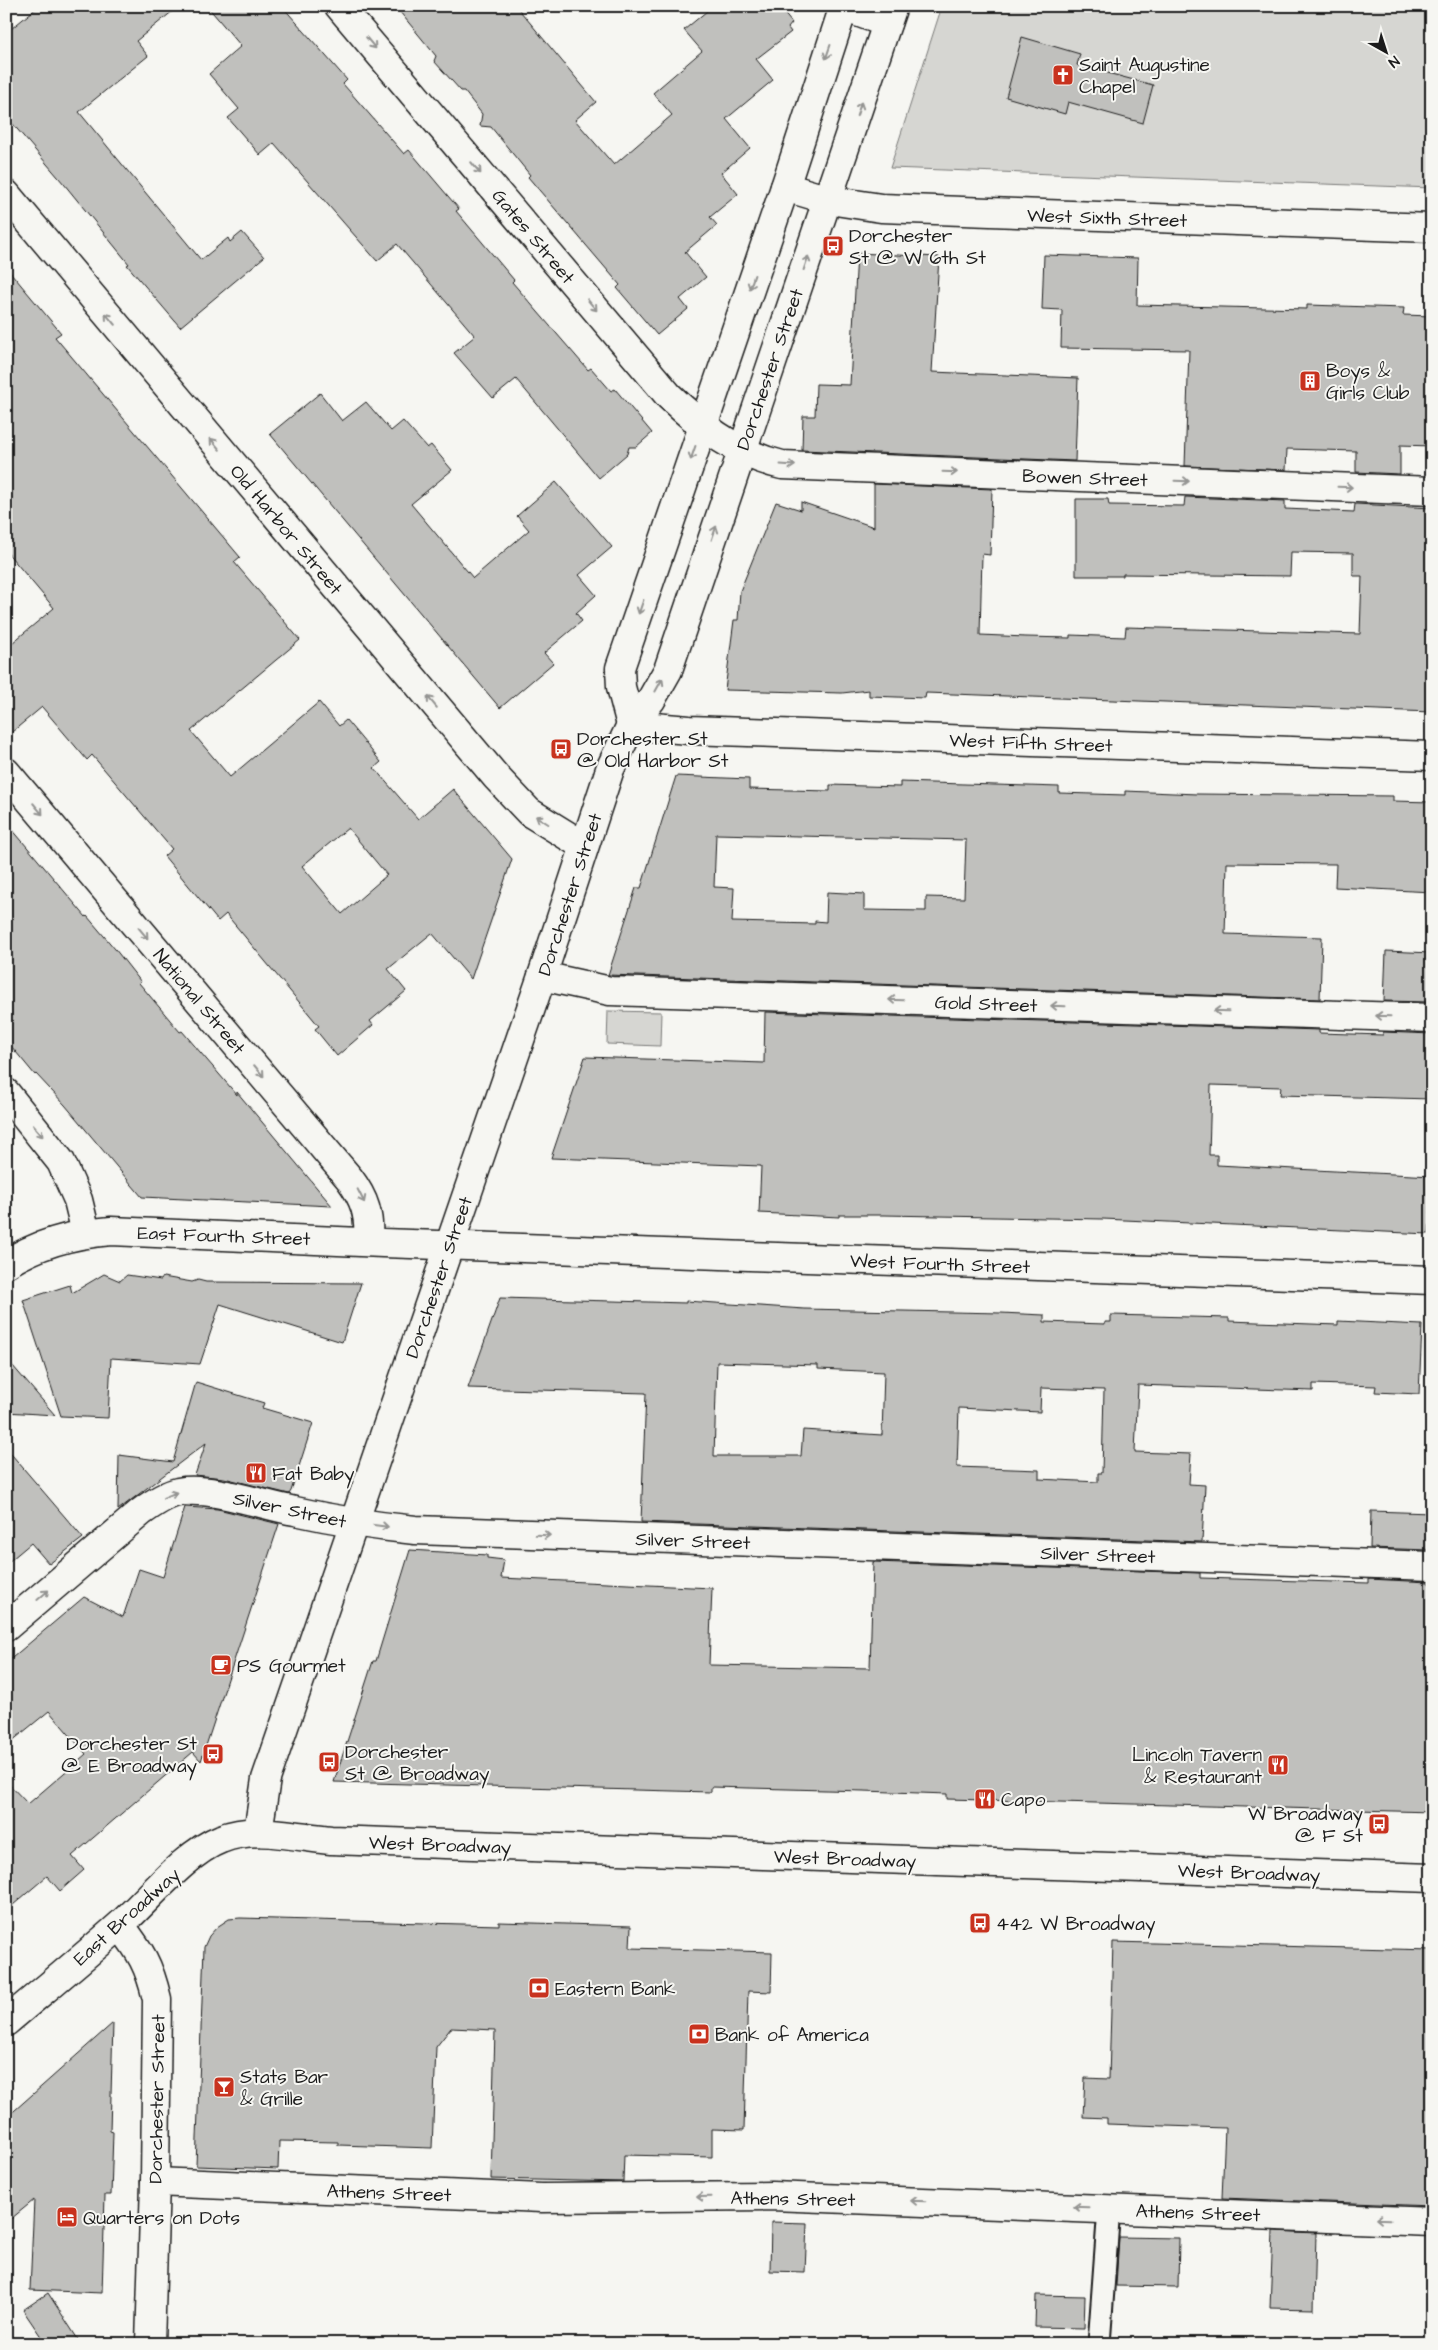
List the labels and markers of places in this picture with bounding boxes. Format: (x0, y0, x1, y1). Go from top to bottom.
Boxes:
place label: Saint Augustine Chapel (1079, 52, 1210, 101)
church icon: Saint Augustine Chapel (1051, 63, 1075, 87)
place label: Dorchester St @ W 6th St (849, 223, 986, 272)
bus stop icon: Dorchester St @ W 6th St (821, 234, 845, 258)
place label: Boys & Girls Club (1326, 358, 1410, 407)
building icon: Boys & Girls Club (1298, 369, 1322, 393)
place label: Dorchester St @ Old Harbor St (577, 726, 729, 775)
bus stop icon: Dorchester St @ Old Harbor St (549, 737, 573, 761)
restaurant icon: Fat Baby (244, 1461, 268, 1485)
place label: Fat Baby (272, 1461, 355, 1489)
cafe icon: PS Gourmet (209, 1653, 233, 1677)
place label: PS Gourmet (237, 1653, 346, 1680)
place label: Dorchester St @ E Broadway (61, 1731, 198, 1781)
place label: Dorchester St @ Broadway (345, 1739, 490, 1789)
bus stop icon: Dorchester St @ E Broadway (201, 1742, 225, 1766)
place label: Lincoln Tavern & Restaurant (1132, 1742, 1262, 1791)
bus stop icon: Dorchester St @ Broadway (317, 1750, 341, 1774)
restaurant icon: Lincoln Tavern & Restaurant (1266, 1753, 1290, 1777)
restaurant icon: Capo (973, 1787, 997, 1811)
place label: Capo (1001, 1787, 1046, 1814)
place label: W Broadway @ F St (1248, 1801, 1364, 1850)
bus stop icon: W Broadway @ F St (1367, 1812, 1391, 1836)
bus stop icon: 442 W Broadway (968, 1911, 992, 1935)
place label: 442 W Broadway (996, 1911, 1156, 1939)
bank icon: Eastern Bank (527, 1976, 551, 2000)
place label: Eastern Bank (555, 1976, 676, 2003)
bank icon: Bank of America (687, 2022, 711, 2046)
place label: Bank of America (715, 2022, 869, 2049)
place label: Stats Bar & Grille (240, 2064, 329, 2113)
bar icon: Stats Bar & Grille (212, 2075, 236, 2099)
hotel icon: Quarters on Dots (55, 2205, 79, 2229)
place label: Quarters on Dots (83, 2205, 240, 2232)

